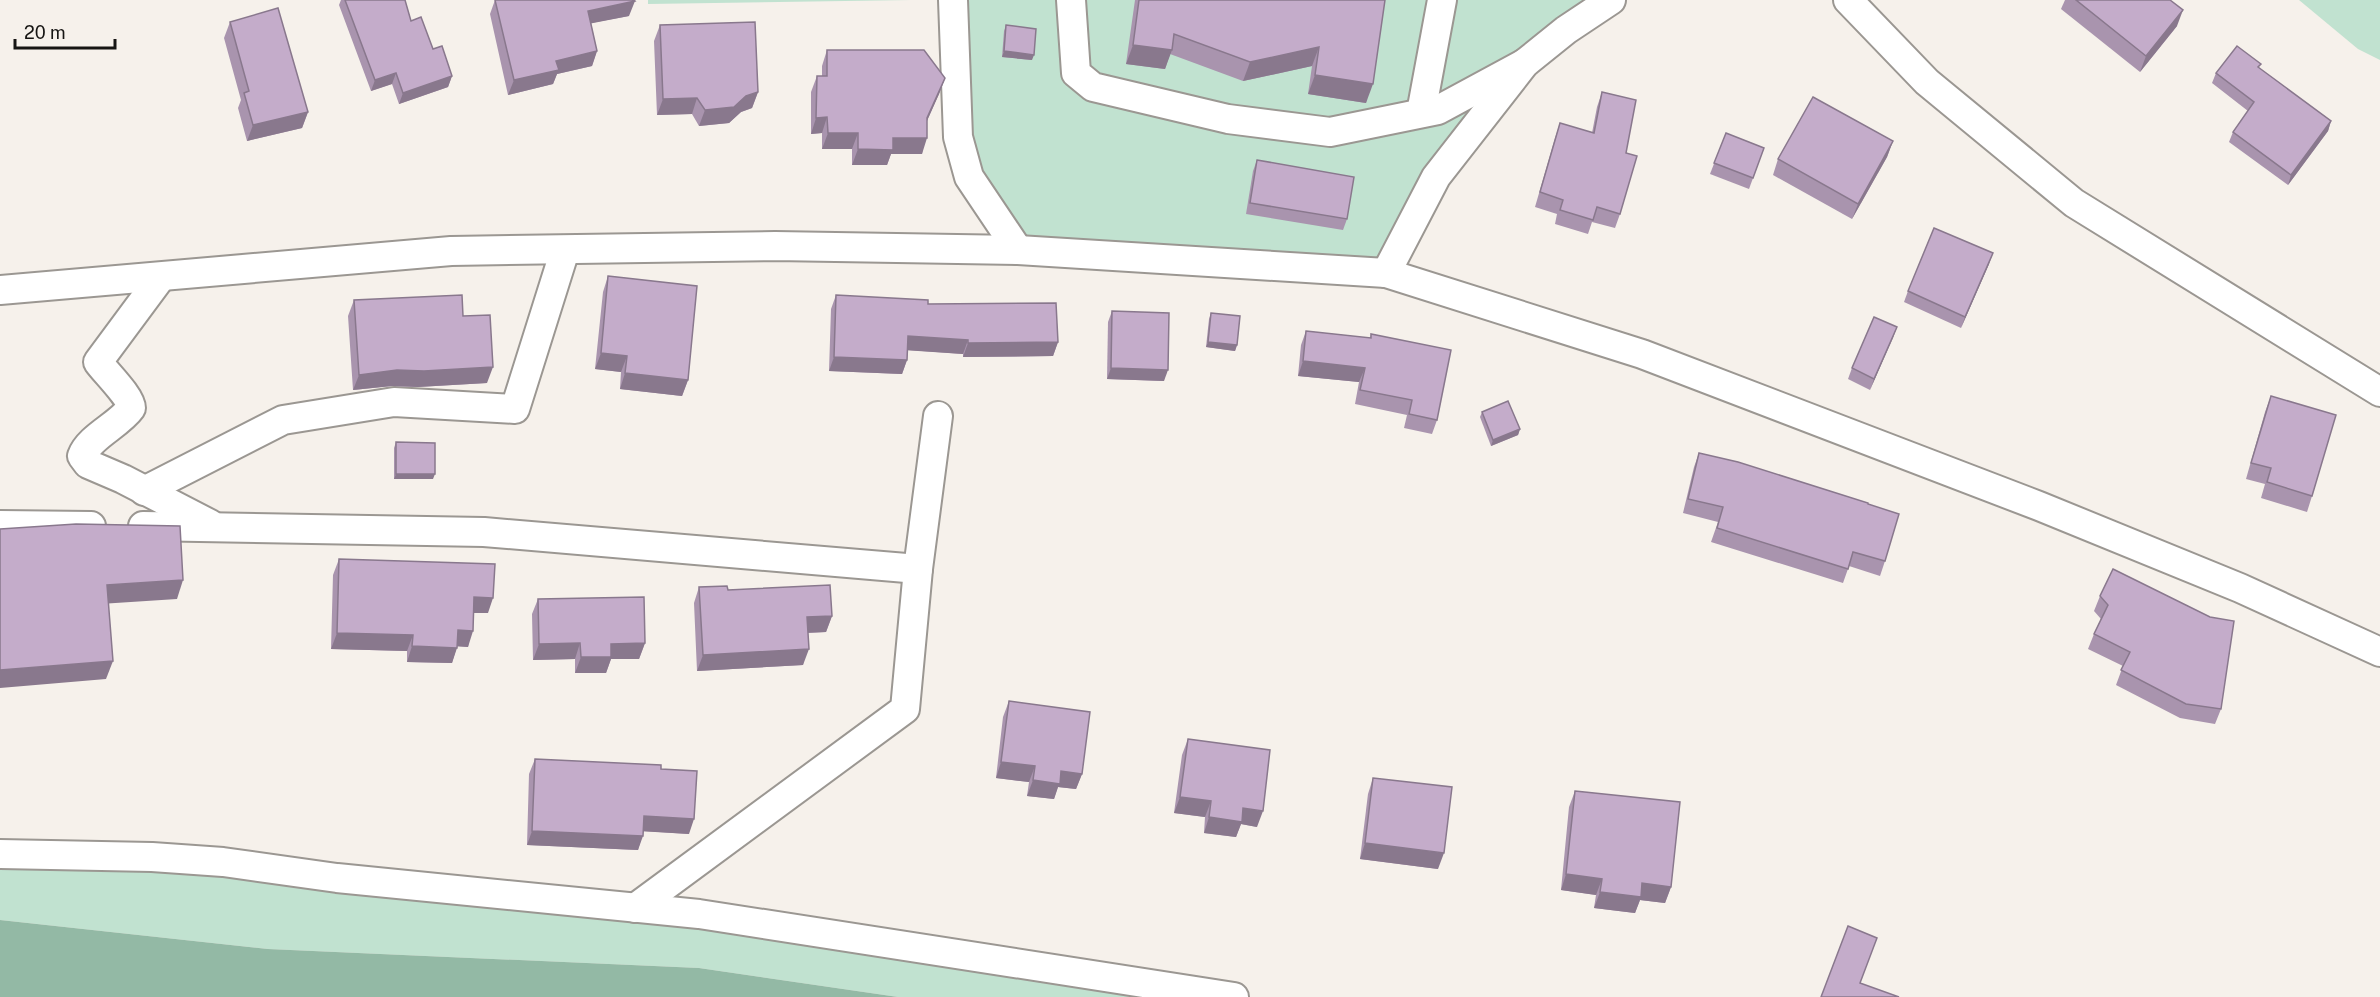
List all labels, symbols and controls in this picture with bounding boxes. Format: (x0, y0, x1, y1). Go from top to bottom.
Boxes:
scale bar (15, 12, 116, 50)
text: 20 m (24, 22, 66, 43)

